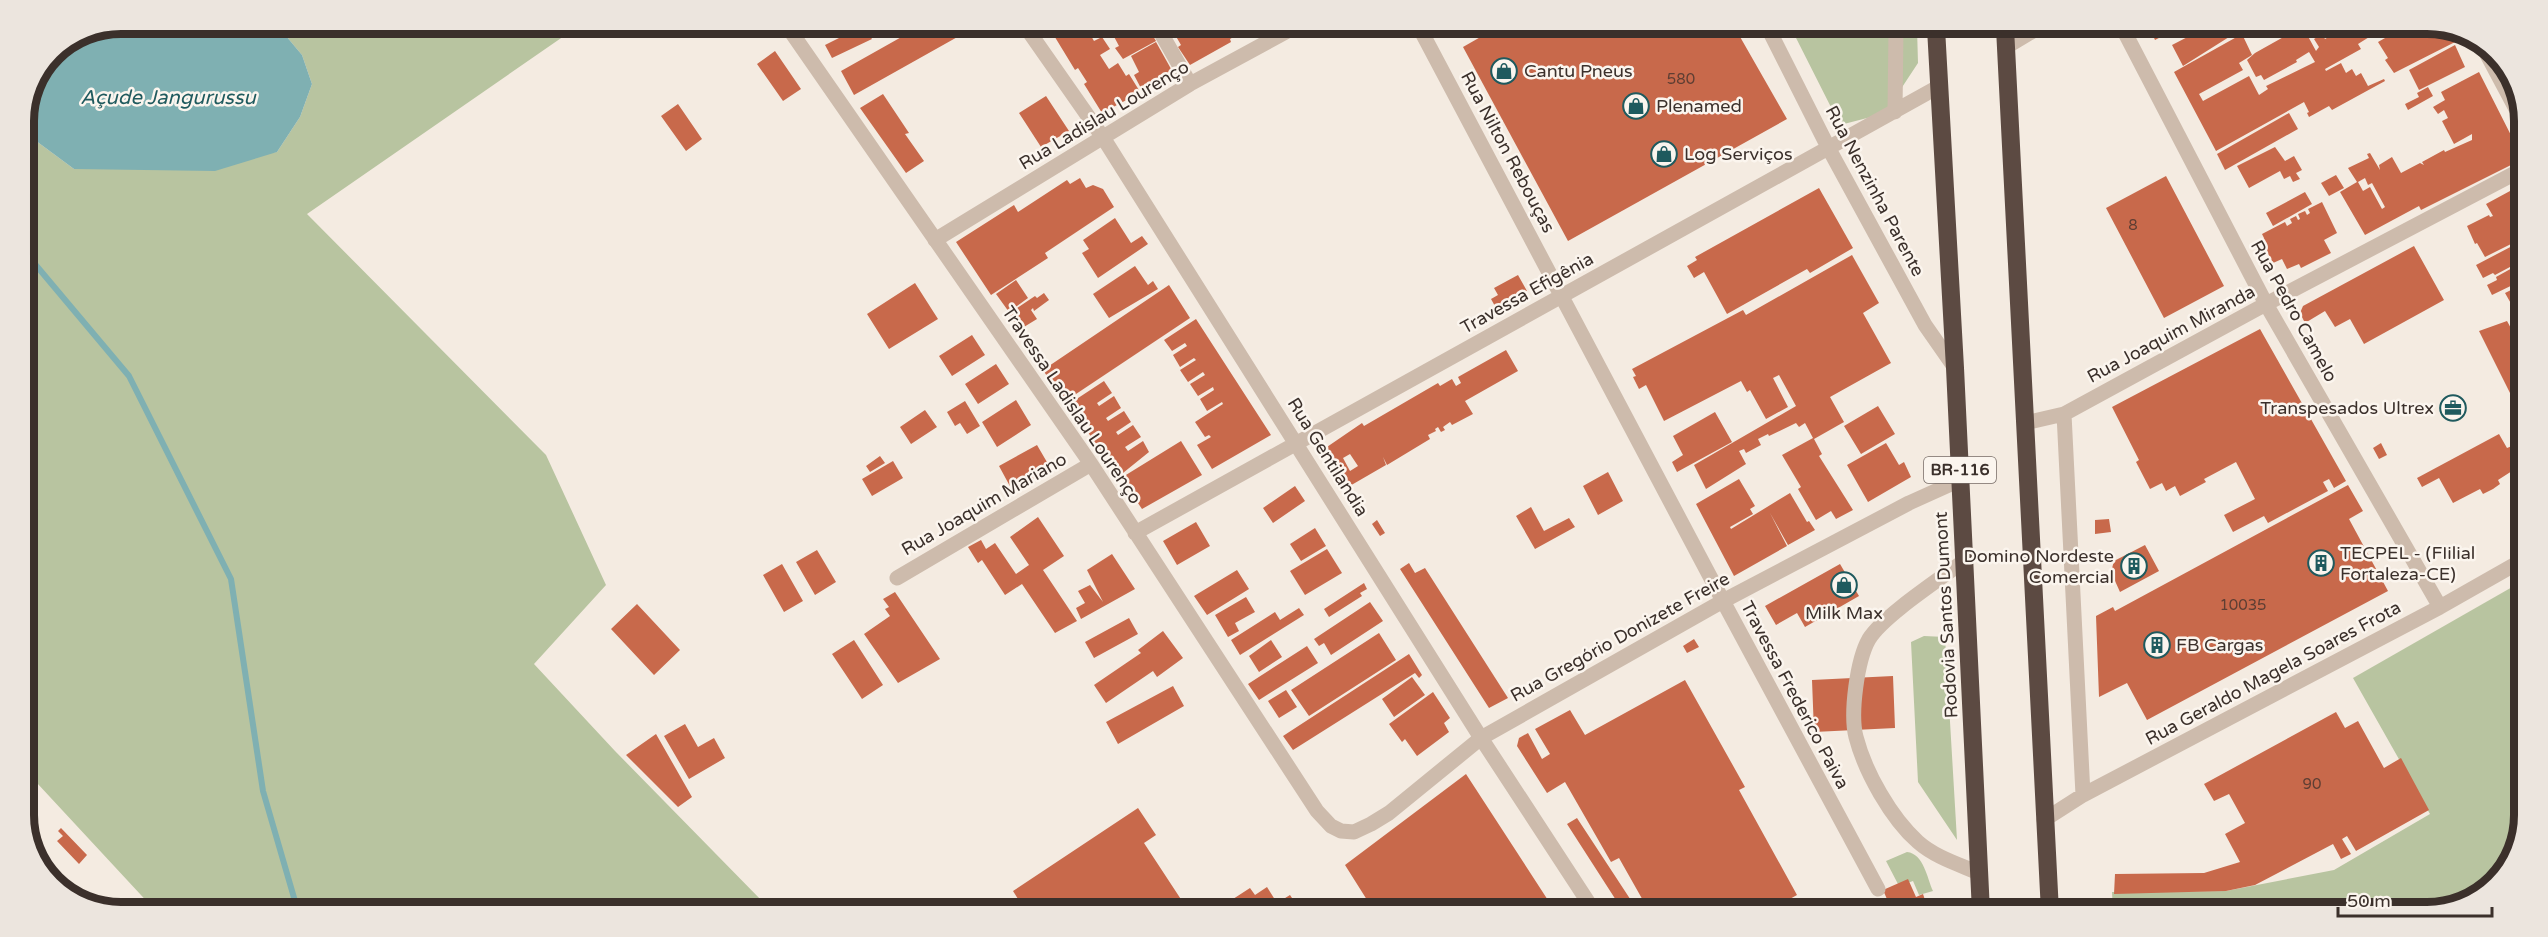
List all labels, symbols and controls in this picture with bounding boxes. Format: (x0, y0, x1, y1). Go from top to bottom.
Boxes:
street label: Rua Ladislau Lourenço (1015, 56, 1193, 174)
shop icon: Cantu Pneus (1489, 56, 1519, 86)
place label: Cantu Pneus (1524, 60, 1633, 82)
street label: Rua Nilton Rebouças (1456, 67, 1560, 237)
house number: 580 (1667, 70, 1695, 88)
water label: Açude Jangurussu (80, 86, 258, 110)
shop icon: Plenamed (1621, 91, 1651, 121)
place label: Plenamed (1656, 95, 1742, 117)
street label: Rua Nenzinha Parente (1821, 102, 1929, 280)
shop icon: Log Serviços (1649, 139, 1679, 169)
place label: Log Serviços (1684, 143, 1793, 165)
house number: 8 (2128, 216, 2138, 234)
street label: Rua Pedro Camelo (2246, 236, 2342, 386)
street label: Travessa Efigênia (1457, 247, 1597, 339)
street label: Rua Joaquim Miranda (2083, 280, 2259, 388)
street label: Travessa Ladislau Lourenço (997, 302, 1147, 508)
street label: Rua Gentilandia (1283, 393, 1373, 521)
office icon: Transpesados Ultrex (2438, 393, 2468, 423)
place label: Transpesados Ultrex (2260, 397, 2434, 419)
street label: Rua Joaquim Mariano (898, 448, 1070, 560)
road number: BR-116 (1924, 457, 1996, 483)
street label: Rodovia Santos Dumont (1930, 511, 1962, 719)
place label: TECPEL - (FIilial Fortaleza-CE) (2340, 542, 2475, 585)
place label: Domino Nordeste Comercial (1963, 545, 2114, 588)
building icon: TECPEL - (FIilial Fortaleza-CE) (2306, 548, 2336, 578)
building icon: Domino Nordeste Comercial (2119, 551, 2149, 581)
street label: Rua Gregório Donizete Freire (1507, 567, 1733, 707)
shop icon: Milk Max (1829, 570, 1859, 600)
street label: Rua Geraldo Magela Soares Frota (2141, 596, 2405, 750)
house number: 10035 (2219, 596, 2267, 614)
street label: Travessa Frederico Paiva (1736, 597, 1854, 793)
place label: Milk Max (1805, 602, 1883, 624)
building icon: FB Cargas (2142, 630, 2172, 660)
place label: FB Cargas (2176, 634, 2263, 656)
house number: 90 (2303, 775, 2321, 793)
scale bar (2338, 880, 2492, 918)
text: 50 m (2347, 890, 2391, 912)

